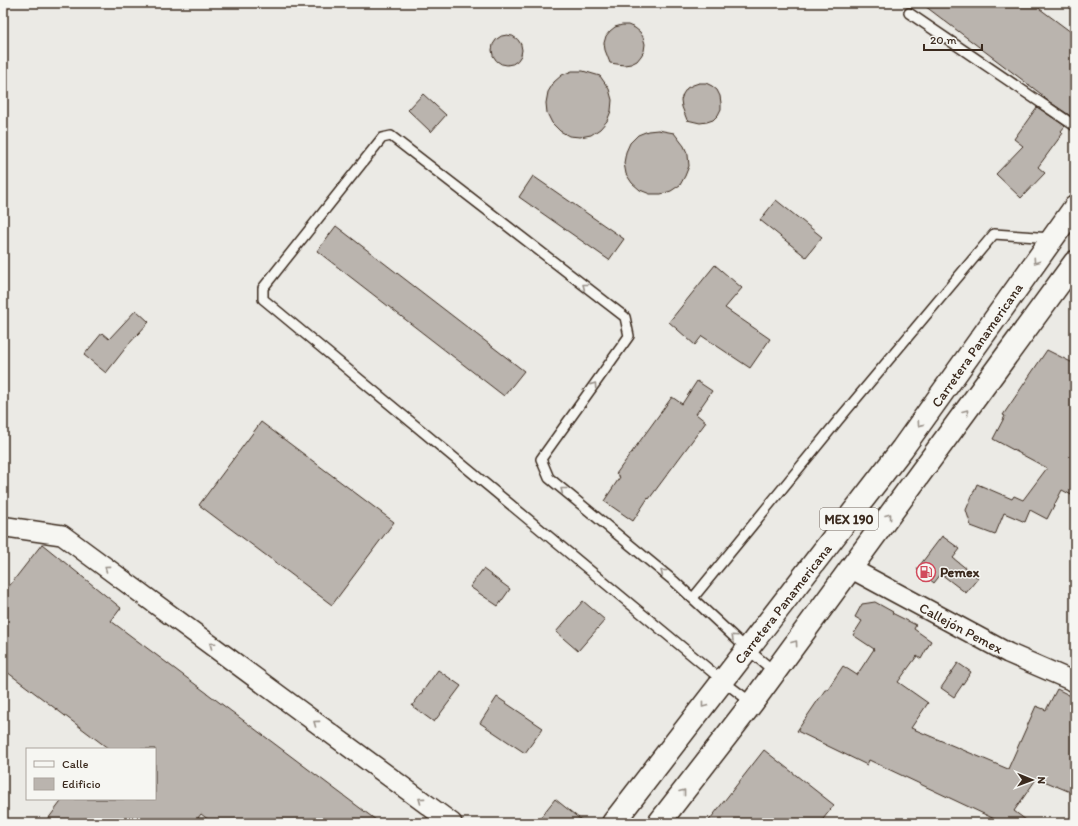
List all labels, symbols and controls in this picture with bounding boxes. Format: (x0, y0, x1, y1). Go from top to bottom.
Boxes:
scale bar (924, 26, 982, 52)
text: 20 m (930, 33, 957, 47)
one-way arrow (1034, 257, 1041, 264)
street label: Carretera Panamericana (928, 279, 1027, 411)
one-way arrow (582, 283, 589, 291)
one-way arrow (589, 382, 597, 389)
one-way arrow (961, 409, 968, 416)
one-way arrow (918, 420, 925, 427)
one-way arrow (560, 487, 568, 494)
road number: MEX 190 (820, 508, 878, 530)
one-way arrow (884, 514, 891, 521)
street label: Carretera Panamericana (731, 540, 836, 668)
fuel station icon: Pemex (915, 561, 937, 583)
place label: Pemex (940, 564, 980, 581)
one-way arrow (105, 566, 112, 573)
one-way arrow (661, 570, 668, 577)
street label: Callejón Pemex (916, 599, 1006, 658)
one-way arrow (731, 634, 739, 641)
one-way arrow (790, 641, 797, 648)
one-way arrow (209, 643, 216, 650)
one-way arrow (702, 701, 709, 708)
one-way arrow (314, 720, 321, 727)
legend (26, 748, 156, 800)
text: Calle (62, 757, 89, 771)
north arrow (1012, 760, 1052, 800)
text: N (1035, 776, 1048, 784)
text: Edificio (62, 777, 101, 791)
one-way arrow (678, 790, 685, 797)
one-way arrow (418, 797, 425, 805)

